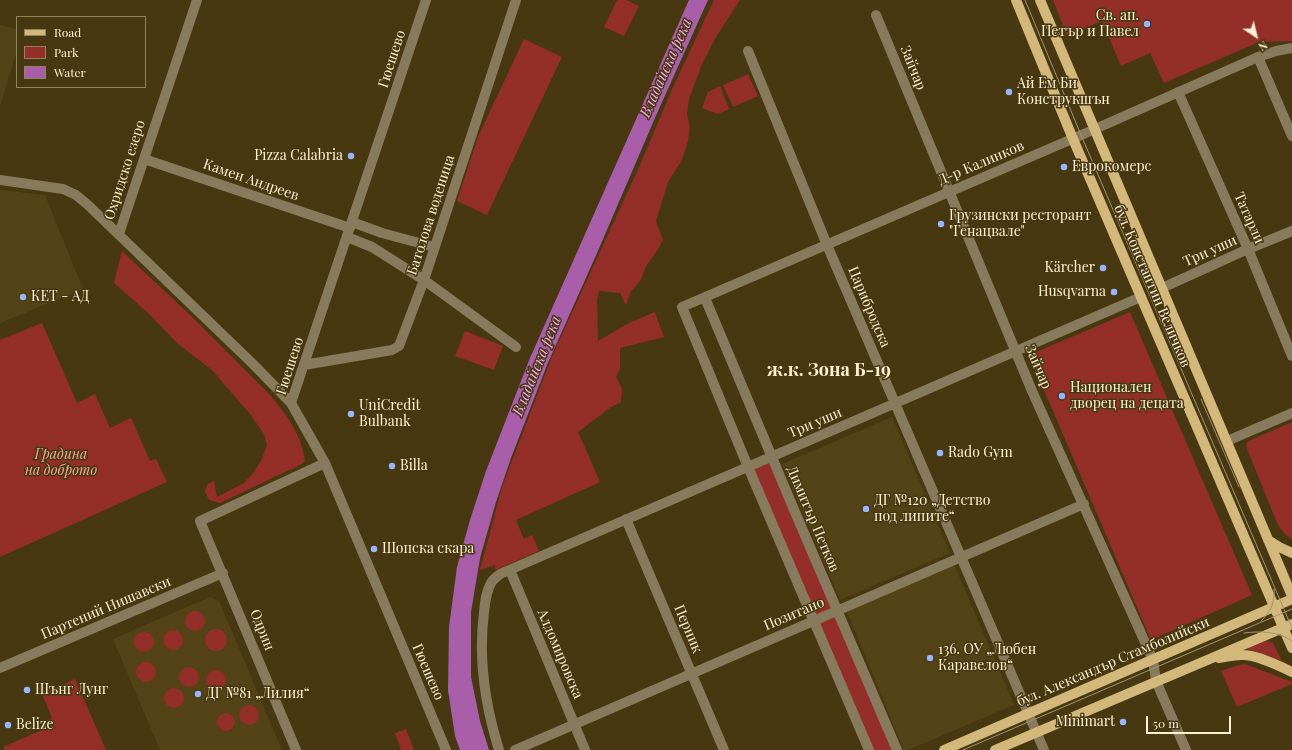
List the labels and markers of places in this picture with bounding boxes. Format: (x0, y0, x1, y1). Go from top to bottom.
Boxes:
place label: Св. ап. Петър и Павел (1041, 8, 1139, 40)
marker: Св. ап. Петър и Павел (1142, 19, 1152, 29)
place label: Ай Ем Би Конструкшън (1017, 76, 1110, 108)
marker: Ай Ем Би Конструкшън (1004, 87, 1014, 97)
place label: Pizza Calabria (254, 148, 343, 164)
marker: Pizza Calabria (346, 151, 356, 161)
place label: Еврокомерс (1072, 159, 1151, 175)
marker: Еврокомерс (1059, 162, 1069, 172)
place label: Грузински ресторант "Генацвале" (949, 208, 1091, 240)
marker: Грузински ресторант "Генацвале" (936, 219, 946, 229)
place label: Kärcher (1045, 260, 1095, 276)
marker: Kärcher (1098, 263, 1108, 273)
place label: Husqvarna (1038, 284, 1106, 300)
marker: Husqvarna (1109, 287, 1119, 297)
place label: КЕТ - АД (31, 289, 89, 305)
marker: КЕТ - АД (18, 292, 28, 302)
place label: Национален дворец на децата (1070, 380, 1184, 412)
marker: Национален дворец на децата (1057, 391, 1067, 401)
place label: UniCredit Bulbank (359, 398, 421, 430)
marker: UniCredit Bulbank (346, 409, 356, 419)
place label: Rado Gym (948, 445, 1013, 461)
marker: Rado Gym (935, 448, 945, 458)
place label: Billa (400, 458, 428, 474)
marker: Billa (387, 461, 397, 471)
place label: ДГ №120 „Детство под липите“ (874, 493, 990, 526)
marker: ДГ №120 „Детство под липите“ (861, 504, 871, 514)
place label: Шопска скара (382, 541, 474, 557)
marker: Шопска скара (369, 544, 379, 554)
place label: 136. ОУ „Любен Каравелов“ (938, 642, 1036, 674)
marker: 136. ОУ „Любен Каравелов“ (925, 653, 935, 663)
place label: Шънг Лунг (35, 682, 108, 698)
marker: Шънг Лунг (22, 685, 32, 695)
place label: ДГ №81 „Лилия“ (206, 686, 310, 702)
marker: ДГ №81 „Лилия“ (193, 689, 203, 699)
place label: Minimart (1056, 714, 1115, 730)
place label: Belize (16, 717, 54, 733)
marker: Minimart (1118, 717, 1128, 727)
marker: Belize (3, 720, 13, 730)

